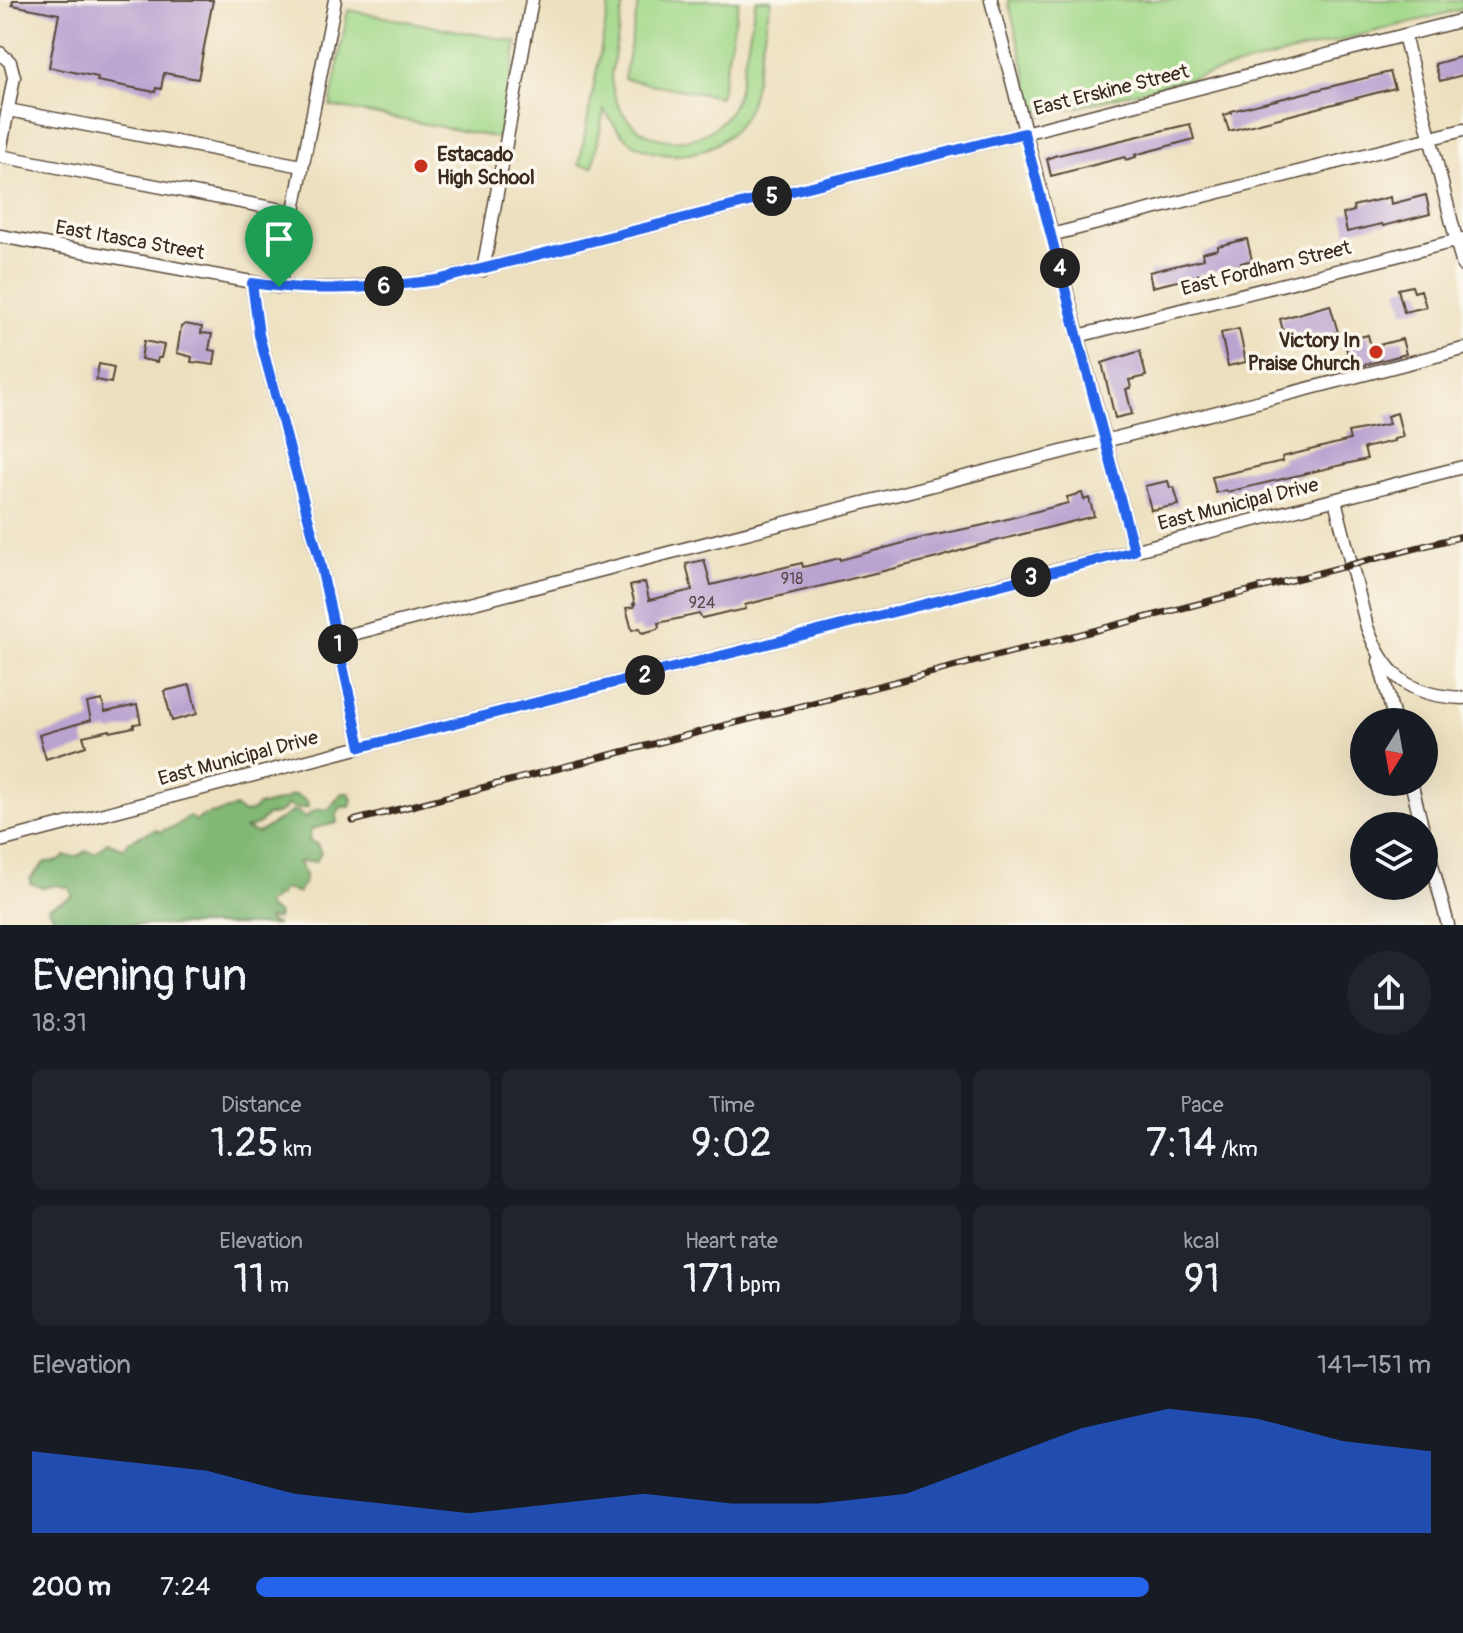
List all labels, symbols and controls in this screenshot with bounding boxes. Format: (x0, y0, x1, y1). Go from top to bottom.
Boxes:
street label: East Erskine Street (1031, 58, 1192, 121)
place label: Estacado High School (437, 142, 535, 190)
marker: Estacado High School (412, 157, 430, 175)
pin: 5 (752, 176, 792, 216)
text: 5 (766, 182, 778, 210)
pin (245, 205, 313, 287)
street label: East Itasca Street (53, 215, 207, 266)
icon: arrive (257, 217, 301, 261)
street label: East Fordham Street (1178, 235, 1355, 301)
pin: 4 (1040, 248, 1080, 288)
text: 4 (1054, 254, 1066, 282)
pin: 6 (364, 266, 404, 306)
text: 6 (378, 272, 390, 300)
place label: Victory In Praise Church (1248, 328, 1360, 376)
marker: Victory In Praise Church (1367, 343, 1385, 361)
street label: East Municipal Drive (1155, 472, 1321, 536)
pin: 3 (1011, 557, 1051, 597)
text: 3 (1025, 563, 1037, 591)
house number: 918 (781, 569, 803, 589)
house number: 924 (689, 593, 715, 613)
pin: 1 (318, 624, 358, 664)
text: 1 (334, 630, 342, 658)
pin: 2 (625, 655, 665, 695)
text: 2 (639, 661, 651, 689)
north arrow (1350, 708, 1438, 796)
map controls (1350, 708, 1438, 900)
street label: East Municipal Drive (155, 725, 321, 791)
button: layers (1350, 812, 1438, 900)
text: Evening run (32, 949, 247, 1004)
button: share (1347, 951, 1431, 1035)
text: 18:31 (32, 1007, 87, 1039)
text: Distance (221, 1091, 301, 1119)
text: Time (709, 1091, 754, 1119)
text: Pace (1180, 1091, 1224, 1119)
text: 1.25 (210, 1119, 279, 1168)
text: 9:02 (691, 1119, 772, 1168)
text: 7:14 (1146, 1119, 1216, 1168)
text: km (279, 1135, 312, 1163)
text: /km (1216, 1135, 1258, 1163)
text: Elevation (219, 1227, 303, 1255)
text: Heart rate (685, 1227, 778, 1255)
text: kcal (1184, 1227, 1220, 1255)
text: 11 (233, 1255, 265, 1304)
text: 171 (683, 1255, 735, 1304)
text: 91 (1184, 1255, 1220, 1304)
text: m (265, 1271, 289, 1299)
text: bpm (735, 1271, 780, 1299)
text: Elevation (32, 1349, 131, 1381)
text: 141–151 m (1317, 1349, 1431, 1381)
text: 200 m (32, 1571, 111, 1603)
text: 7:24 (160, 1571, 210, 1603)

